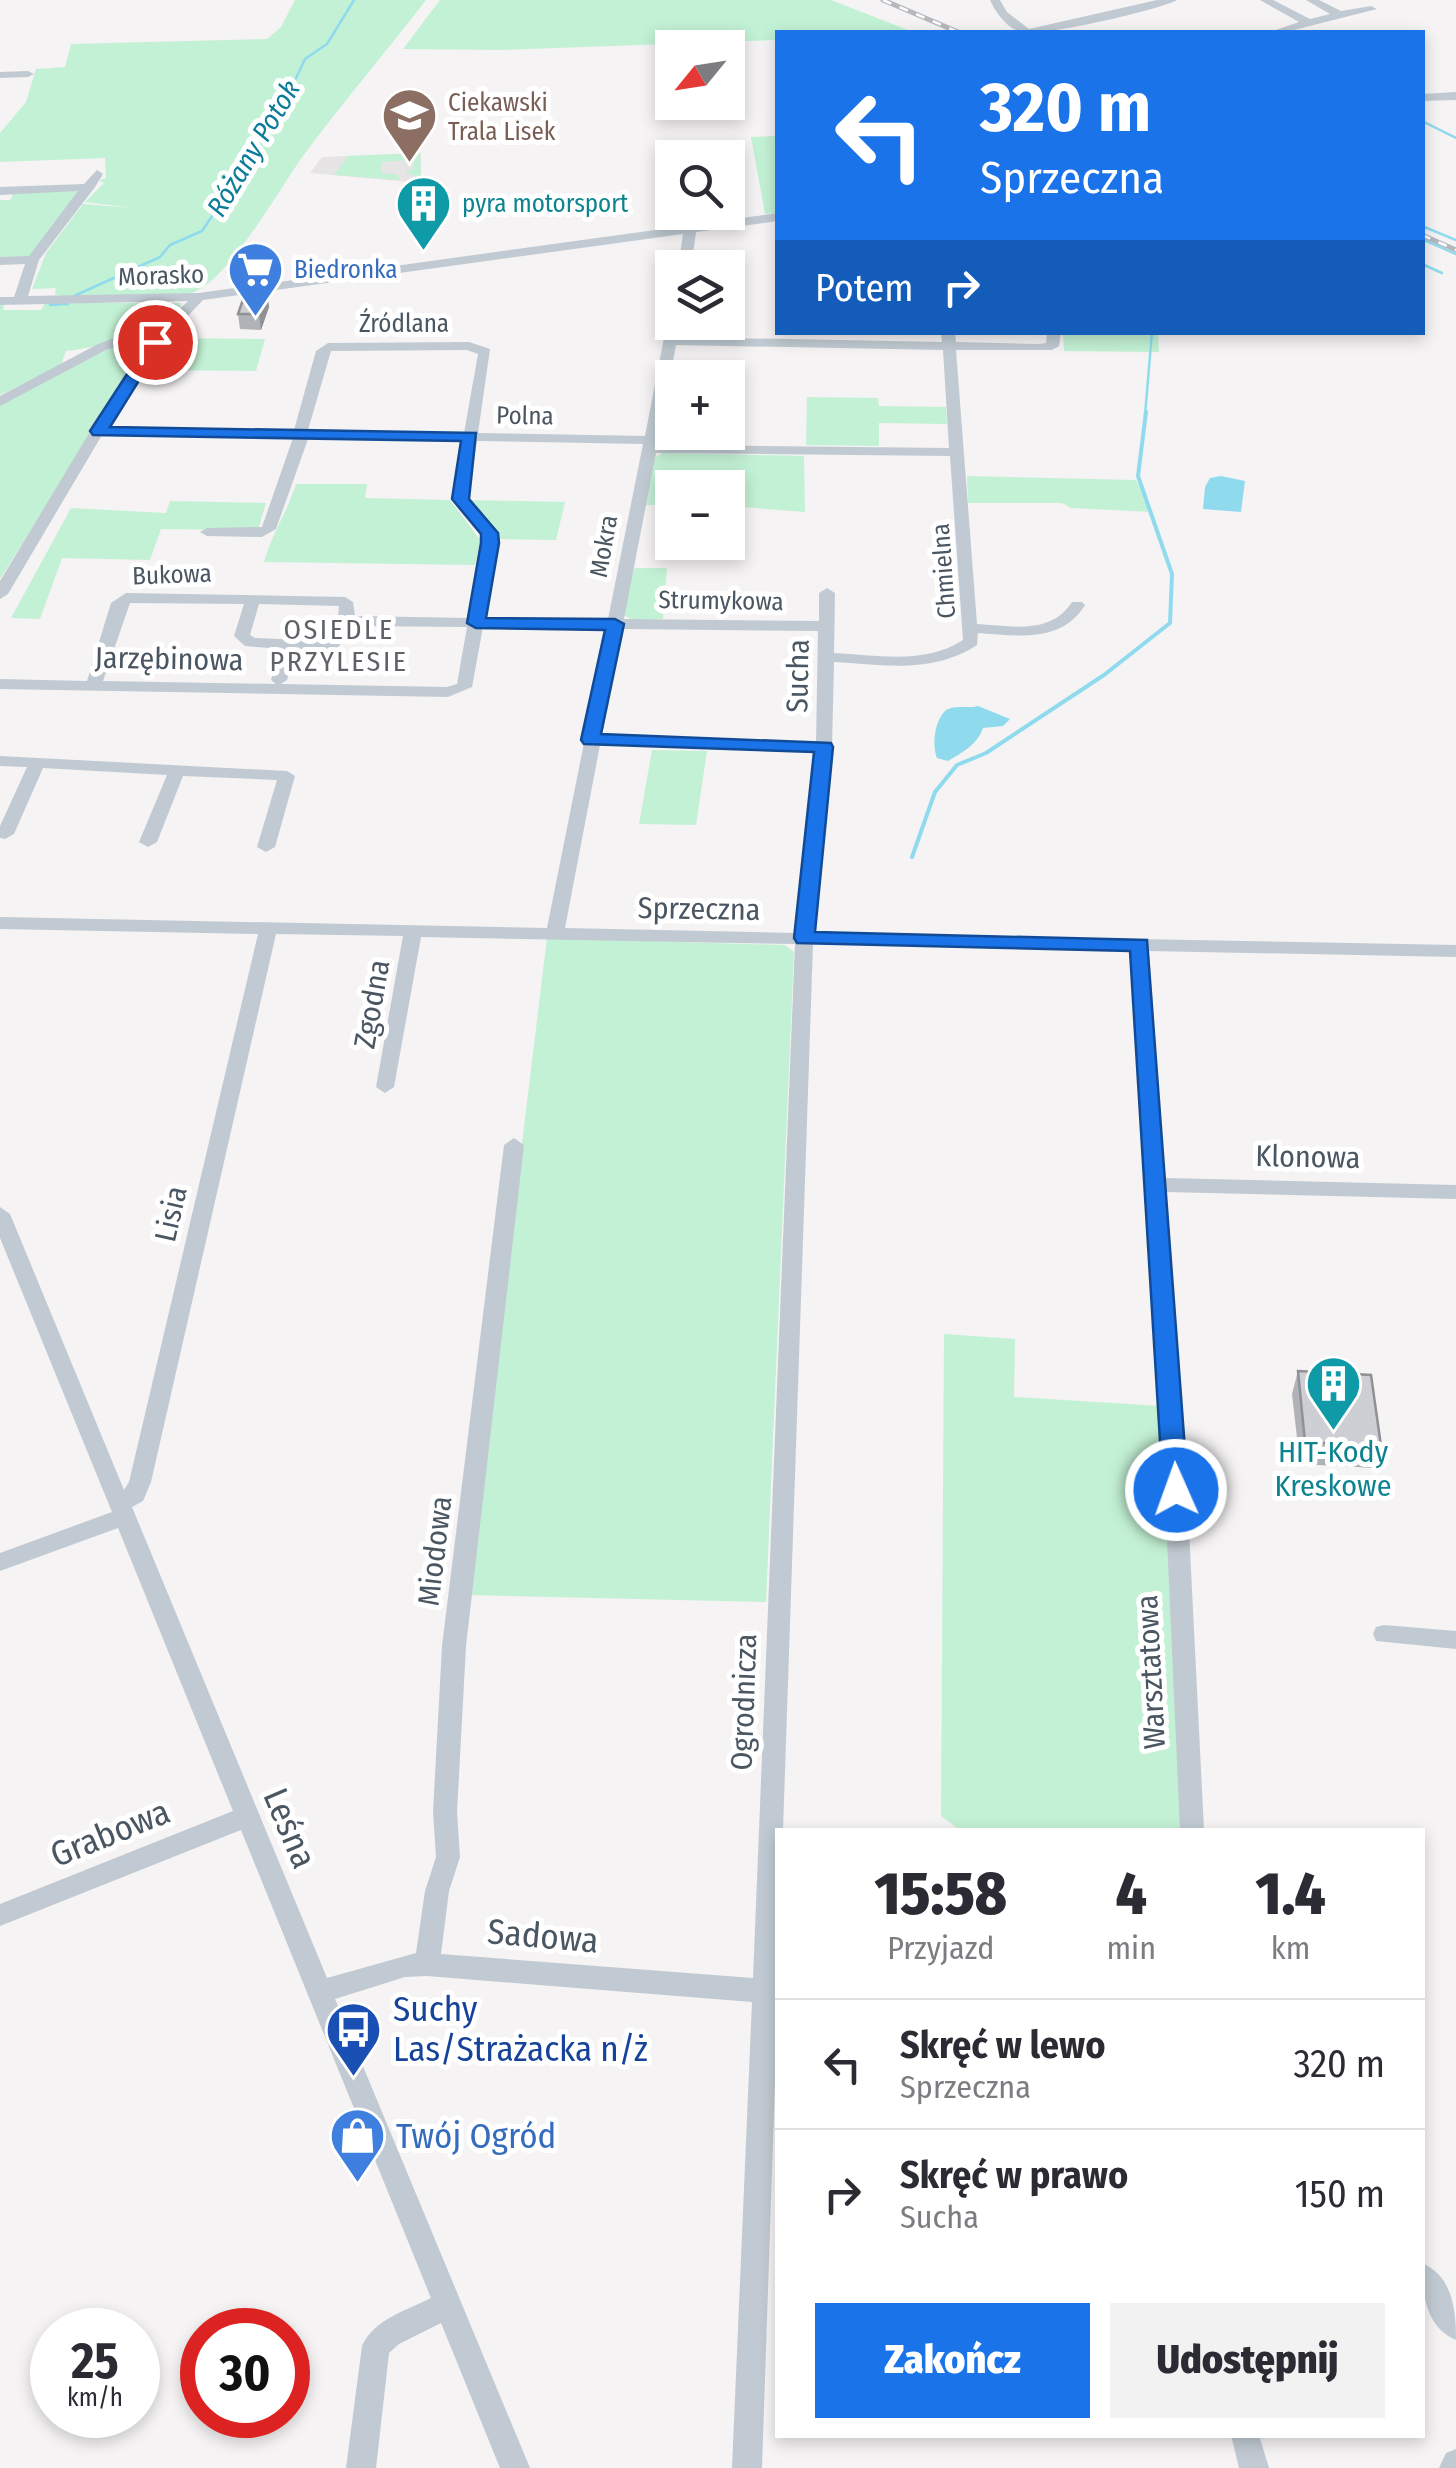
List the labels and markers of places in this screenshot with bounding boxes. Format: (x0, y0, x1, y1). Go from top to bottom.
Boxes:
school or university icon: Ciekawski Trala Lisek (379, 86, 439, 165)
place label: Ciekawski Trala Lisek (448, 88, 556, 147)
building icon: pyra motorsport (393, 173, 453, 252)
place label: pyra motorsport (462, 189, 629, 219)
supermarket icon: Biedronka (225, 239, 285, 318)
place label: Biedronka (294, 255, 398, 285)
pin (113, 300, 198, 385)
building icon: HIT-Kody Kreskowe (1303, 1354, 1363, 1433)
place label: HIT-Kody Kreskowe (1274, 1434, 1392, 1504)
place label: Suchy Las/Strażacka n/ż (393, 1988, 648, 2070)
bus stop icon: Suchy Las/Strażacka n/ż (324, 1999, 384, 2078)
shop icon: Twój Ogród (327, 2106, 387, 2185)
place label: Twój Ogród (396, 2115, 556, 2157)

